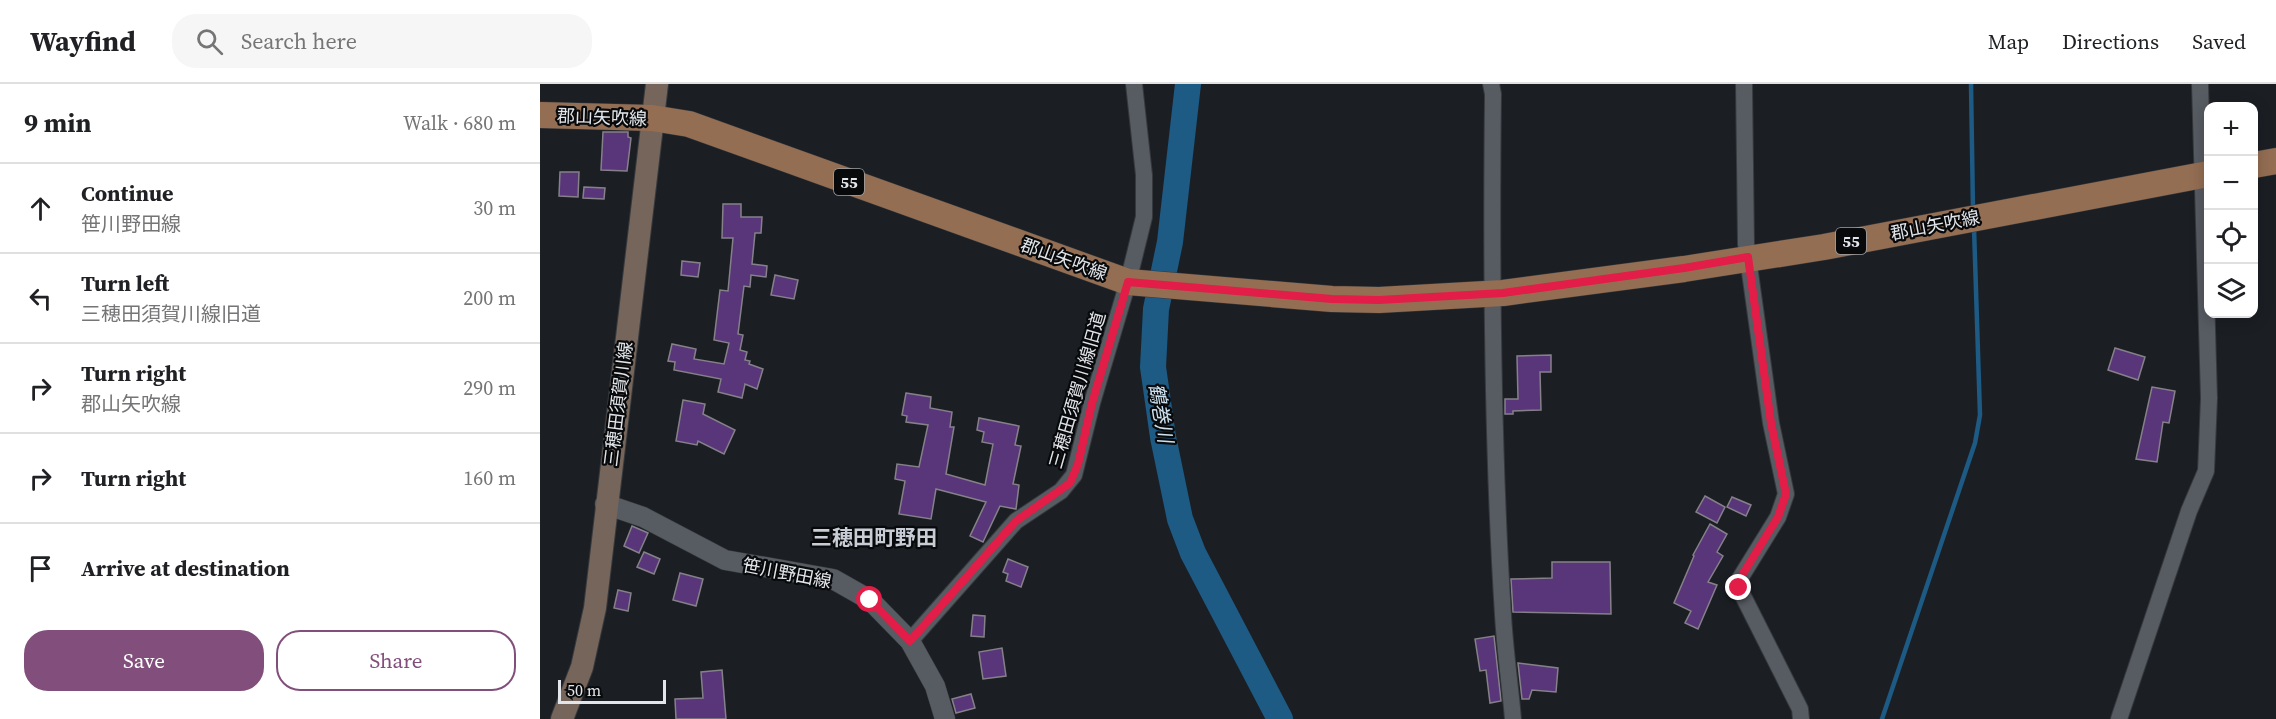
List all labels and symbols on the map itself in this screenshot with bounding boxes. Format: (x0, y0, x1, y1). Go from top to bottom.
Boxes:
street label: 郡山矢吹線 (557, 103, 647, 131)
road number: 55 (834, 169, 864, 195)
street label: 郡山矢吹線 (1888, 204, 1982, 246)
road number: 55 (1836, 228, 1866, 254)
street label: 郡山矢吹線 (1017, 232, 1111, 286)
street label: 三穂田須賀川線旧道 (1043, 309, 1111, 471)
street label: 三穂田須賀川線 (598, 340, 638, 468)
water label: 鶴巻川 (1142, 381, 1180, 447)
district label: 三穂田町野田 (811, 523, 937, 552)
street label: 笹川野田線 (740, 552, 834, 594)
route end (1725, 574, 1751, 600)
route start (856, 586, 882, 612)
scale bar (558, 677, 666, 704)

